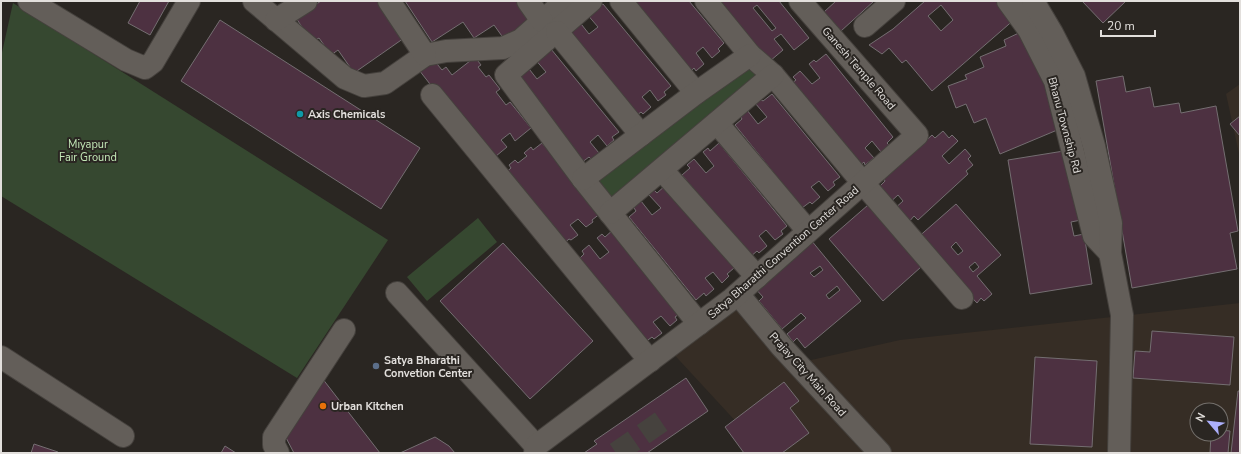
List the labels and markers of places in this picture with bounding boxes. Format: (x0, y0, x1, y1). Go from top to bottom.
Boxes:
place label: Axis Chemicals (308, 107, 385, 122)
marker: Axis Chemicals (295, 109, 305, 119)
place label: Satya Bharathi Convetion Center (384, 353, 473, 381)
marker: Satya Bharathi Convetion Center (371, 361, 381, 371)
place label: Urban Kitchen (331, 399, 404, 414)
marker: Urban Kitchen (318, 401, 328, 411)

